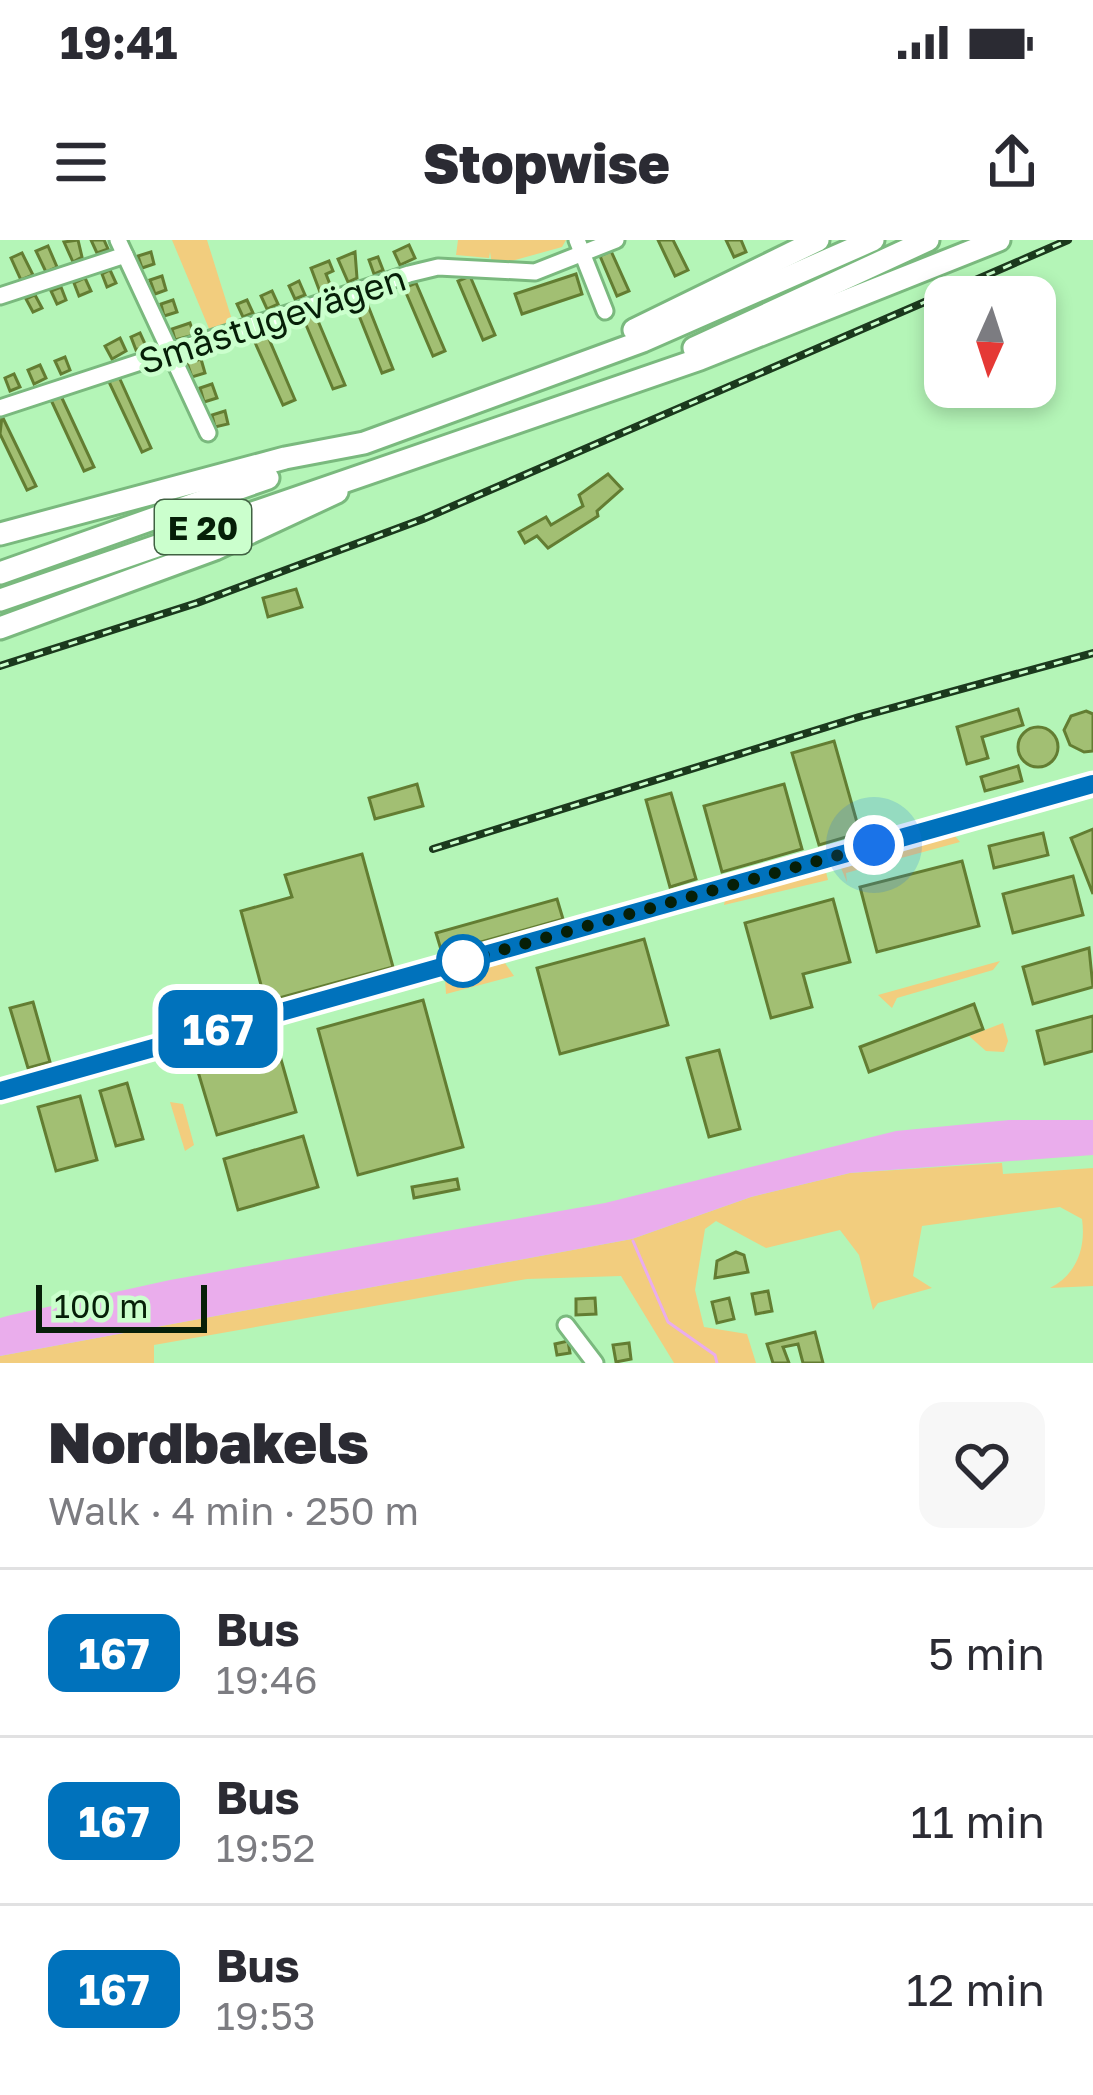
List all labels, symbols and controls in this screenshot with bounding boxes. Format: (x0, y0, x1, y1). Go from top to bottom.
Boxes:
text: 19:41 (60, 15, 177, 69)
icon: menu (48, 129, 114, 195)
icon: share (979, 129, 1045, 195)
text: Stopwise (423, 130, 670, 195)
street label: Småstugevägen (133, 256, 411, 382)
north arrow (924, 276, 1056, 408)
map controls (924, 276, 1056, 408)
road number: E 20 (155, 500, 251, 554)
your location (844, 815, 904, 875)
unlabelled marker (438, 936, 488, 986)
line badge: 167 (149, 990, 287, 1068)
text: 167 (182, 1004, 254, 1054)
scale bar (36, 1279, 207, 1332)
text: 100 m (54, 1286, 148, 1325)
button: heart (919, 1402, 1045, 1528)
text: Nordbakels (48, 1407, 369, 1476)
text: Walk · 4 min · 250 m (48, 1487, 419, 1534)
text: Bus (216, 1602, 300, 1656)
text: 5 min (928, 1626, 1045, 1680)
text: 167 (78, 1628, 150, 1678)
text: 19:46 (216, 1656, 318, 1703)
text: Bus (216, 1770, 300, 1824)
text: 11 min (911, 1794, 1045, 1848)
text: 167 (78, 1796, 150, 1846)
text: 19:52 (216, 1824, 315, 1871)
text: Bus (216, 1938, 300, 1992)
text: 12 min (906, 1962, 1045, 2016)
text: 167 (78, 1964, 150, 2014)
text: 19:53 (216, 1992, 316, 2039)

